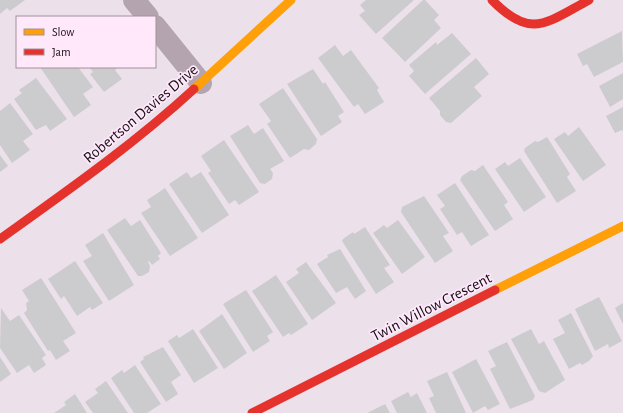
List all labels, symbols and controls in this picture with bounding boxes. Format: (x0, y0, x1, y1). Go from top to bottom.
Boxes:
legend (16, 16, 156, 68)
text: Slow (52, 26, 74, 38)
text: Jam (52, 46, 71, 58)
street label: Robertson Davies Drive (80, 61, 201, 166)
street label: Twin Willow Crescent (369, 270, 494, 344)

